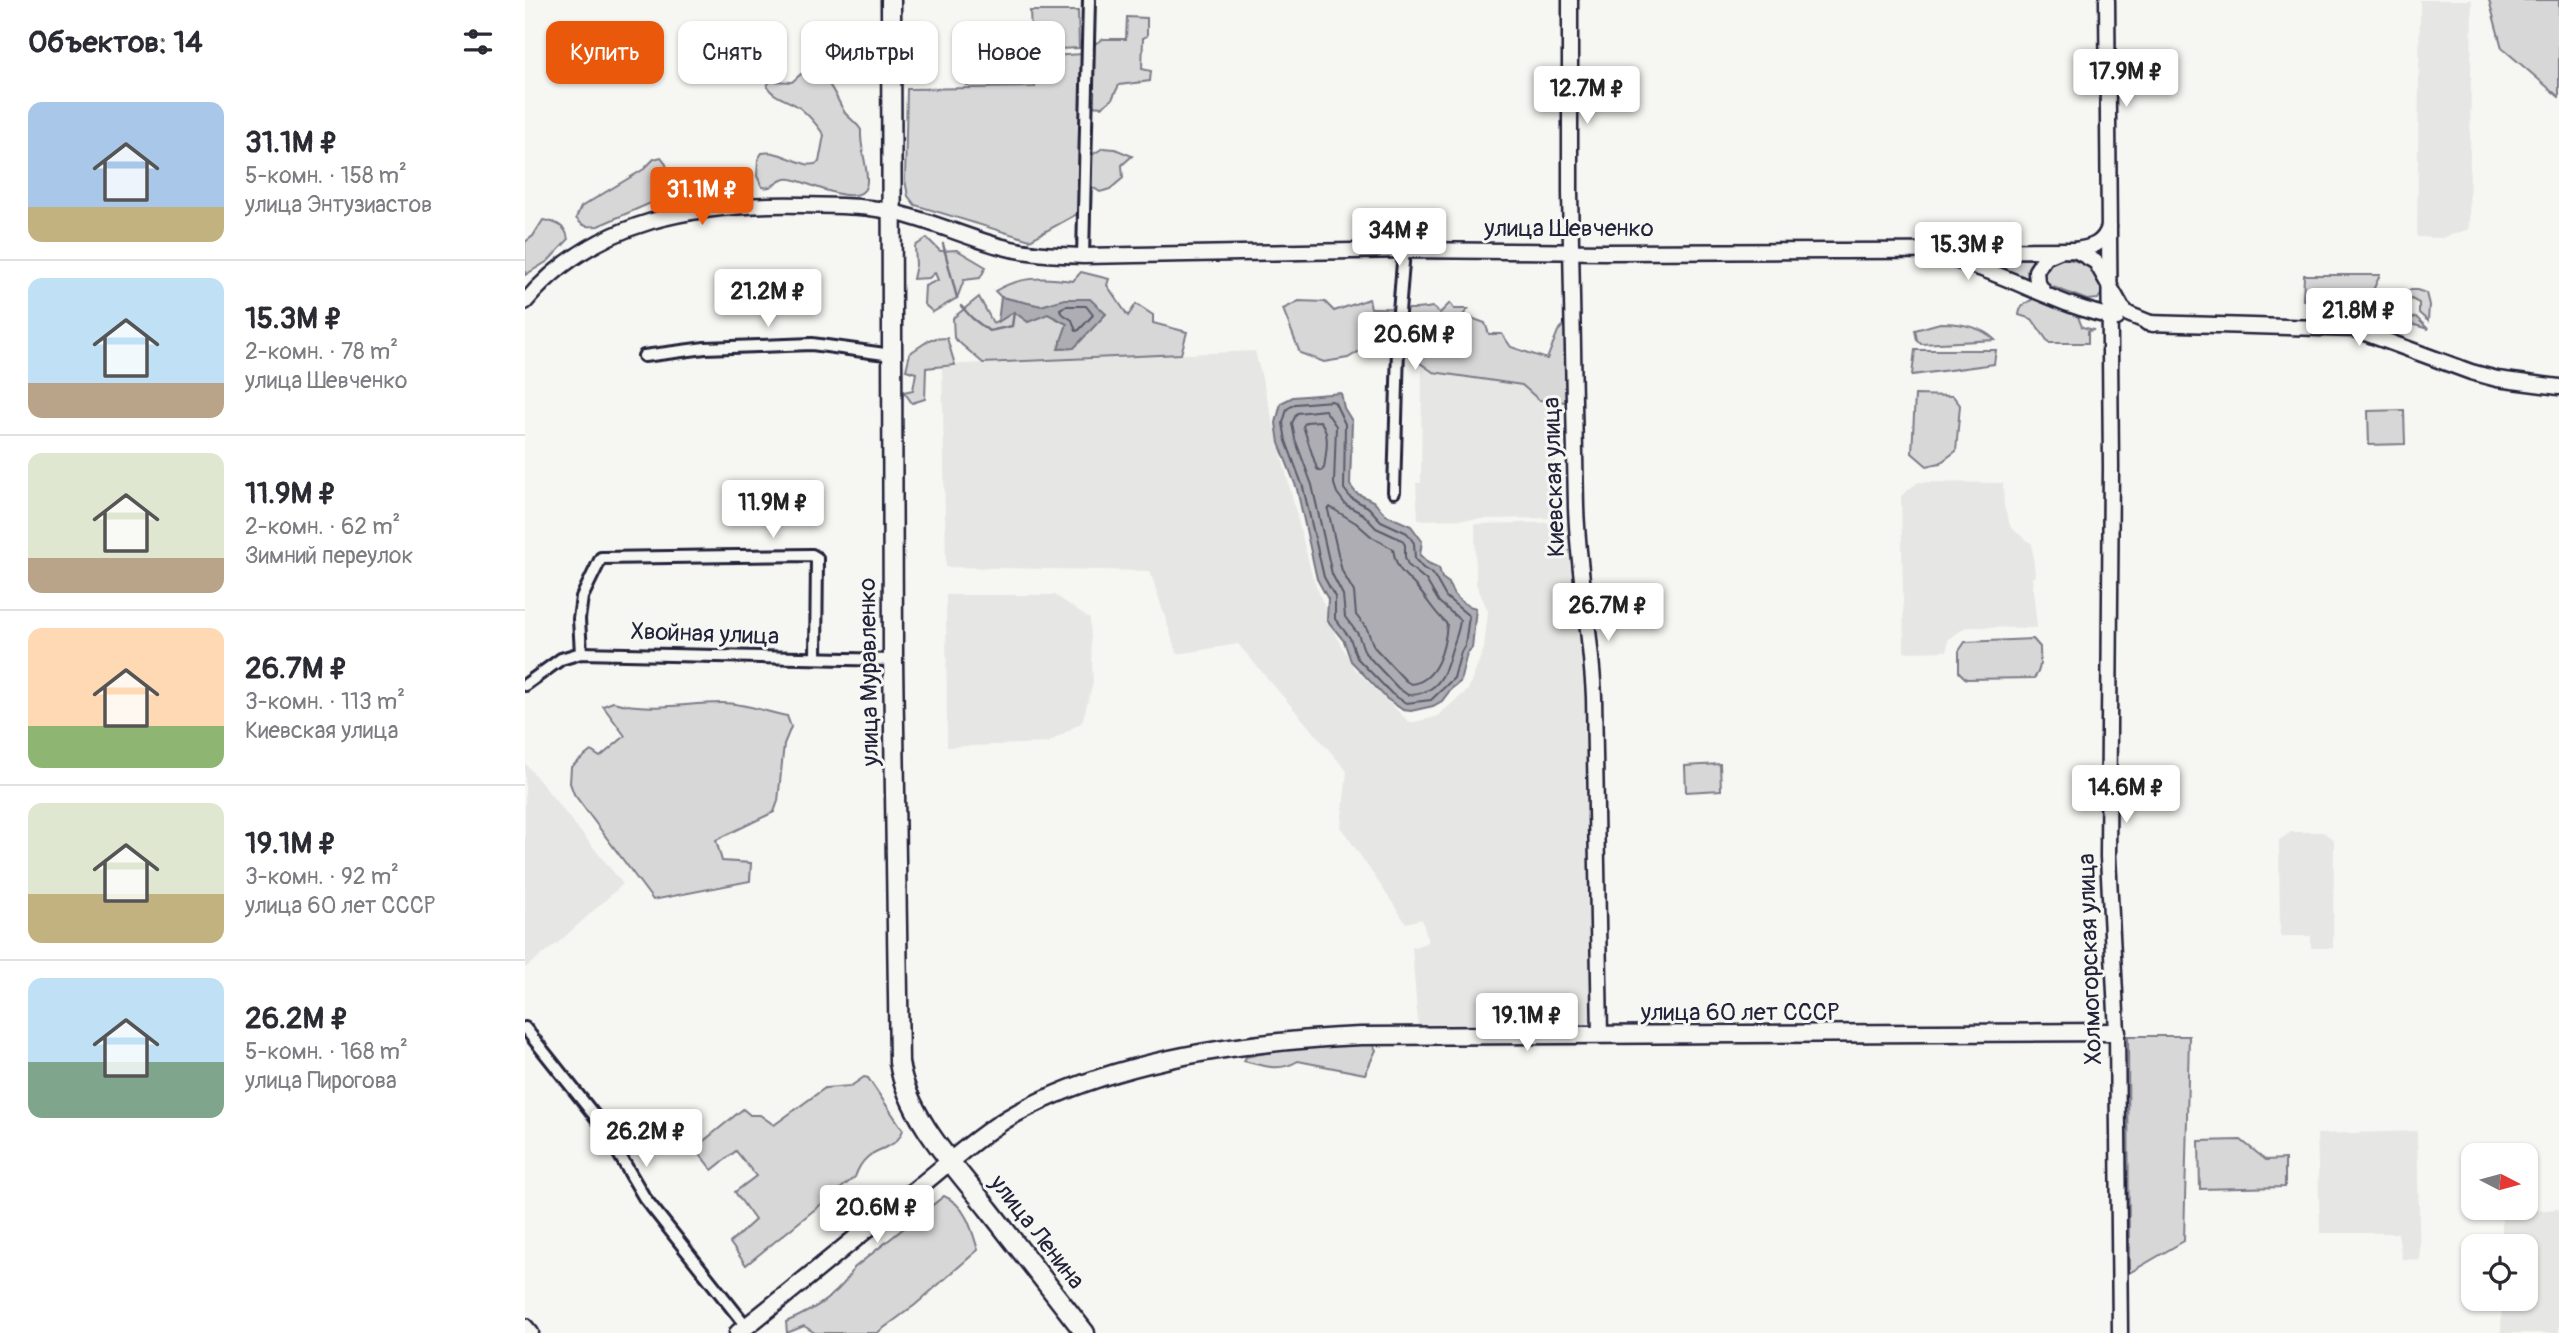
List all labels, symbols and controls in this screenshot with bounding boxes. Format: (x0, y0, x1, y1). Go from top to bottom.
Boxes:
chip: Купить (546, 21, 664, 84)
chip: Снять (678, 21, 787, 84)
chip: Фильтры (801, 21, 938, 84)
chip: Новое (952, 21, 1065, 84)
icon: filters (459, 23, 497, 61)
text: Объектов: 14 (28, 24, 203, 61)
pin: 17.9M ₽ (2061, 50, 2191, 109)
text: 17.9M ₽ (2089, 57, 2163, 86)
pin: 12.7M ₽ (1522, 66, 1652, 126)
text: 12.7M ₽ (1550, 74, 1624, 103)
text: 31.1M ₽ (245, 124, 338, 161)
icon: home (84, 130, 168, 214)
text: 5-комн. · 158 m² (245, 161, 407, 190)
pin: 31.1M ₽ (637, 168, 767, 227)
text: 31.1M ₽ (666, 175, 738, 204)
text: улица Энтузиастов (245, 190, 432, 219)
pin: 34M ₽ (1350, 208, 1448, 268)
street label: улица Шевченко (1483, 214, 1654, 243)
text: 34M ₽ (1368, 216, 1430, 245)
pin: 15.3M ₽ (1903, 222, 2033, 282)
text: 15.3M ₽ (1931, 230, 2005, 259)
pin: 21.2M ₽ (703, 270, 833, 329)
text: 21.2M ₽ (730, 277, 806, 306)
pin: 21.8M ₽ (2294, 288, 2424, 348)
text: 21.8M ₽ (2322, 296, 2396, 325)
text: 15.3M ₽ (245, 300, 342, 337)
icon: home (84, 306, 168, 390)
pin: 20.6M ₽ (1350, 312, 1480, 372)
text: 20.6M ₽ (1374, 320, 1456, 349)
text: 2-комн. · 78 m² (245, 337, 398, 366)
text: улица Шевченко (245, 366, 407, 395)
street label: Киевская улица (1537, 396, 1571, 558)
text: 11.9M ₽ (245, 475, 337, 512)
pin: 11.9M ₽ (708, 480, 838, 540)
icon: home (84, 481, 168, 565)
text: 11.9M ₽ (738, 488, 808, 517)
text: 2-комн. · 62 m² (245, 512, 400, 541)
text: Зимний переулок (245, 541, 413, 570)
street label: улица Муравленко (853, 577, 885, 767)
pin: 26.7M ₽ (1543, 584, 1673, 643)
text: 26.7M ₽ (1569, 591, 1647, 620)
street label: Хвойная улица (630, 617, 780, 651)
text: 26.7M ₽ (245, 650, 348, 687)
icon: home (84, 656, 168, 740)
text: 3-комн. · 113 m² (245, 687, 405, 716)
text: Киевская улица (245, 716, 398, 745)
pin: 14.6M ₽ (2061, 766, 2191, 825)
text: 14.6M ₽ (2088, 773, 2164, 802)
text: 19.1M ₽ (245, 825, 337, 862)
icon: home (84, 831, 168, 915)
street label: Холмогорская улица (2072, 853, 2108, 1065)
text: 3-комн. · 92 m² (245, 862, 399, 891)
text: улица 60 лет СССР (245, 891, 435, 920)
pin: 19.1M ₽ (1462, 993, 1592, 1053)
street label: улица 60 лет СССР (1640, 998, 1839, 1027)
text: 26.2M ₽ (245, 1000, 349, 1037)
text: 19.1M ₽ (1492, 1001, 1562, 1030)
icon: home (84, 1006, 168, 1090)
text: 5-комн. · 168 m² (245, 1037, 408, 1066)
text: улица Пирогова (245, 1066, 397, 1095)
pin: 26.2M ₽ (581, 1110, 711, 1169)
text: 26.2M ₽ (606, 1117, 686, 1146)
north arrow (2461, 1143, 2537, 1220)
map controls (2461, 1143, 2538, 1311)
street label: улица Ленина (983, 1168, 1091, 1295)
pin: 20.6M ₽ (812, 1186, 942, 1245)
text: 20.6M ₽ (836, 1193, 918, 1222)
button: locate (2461, 1234, 2538, 1311)

